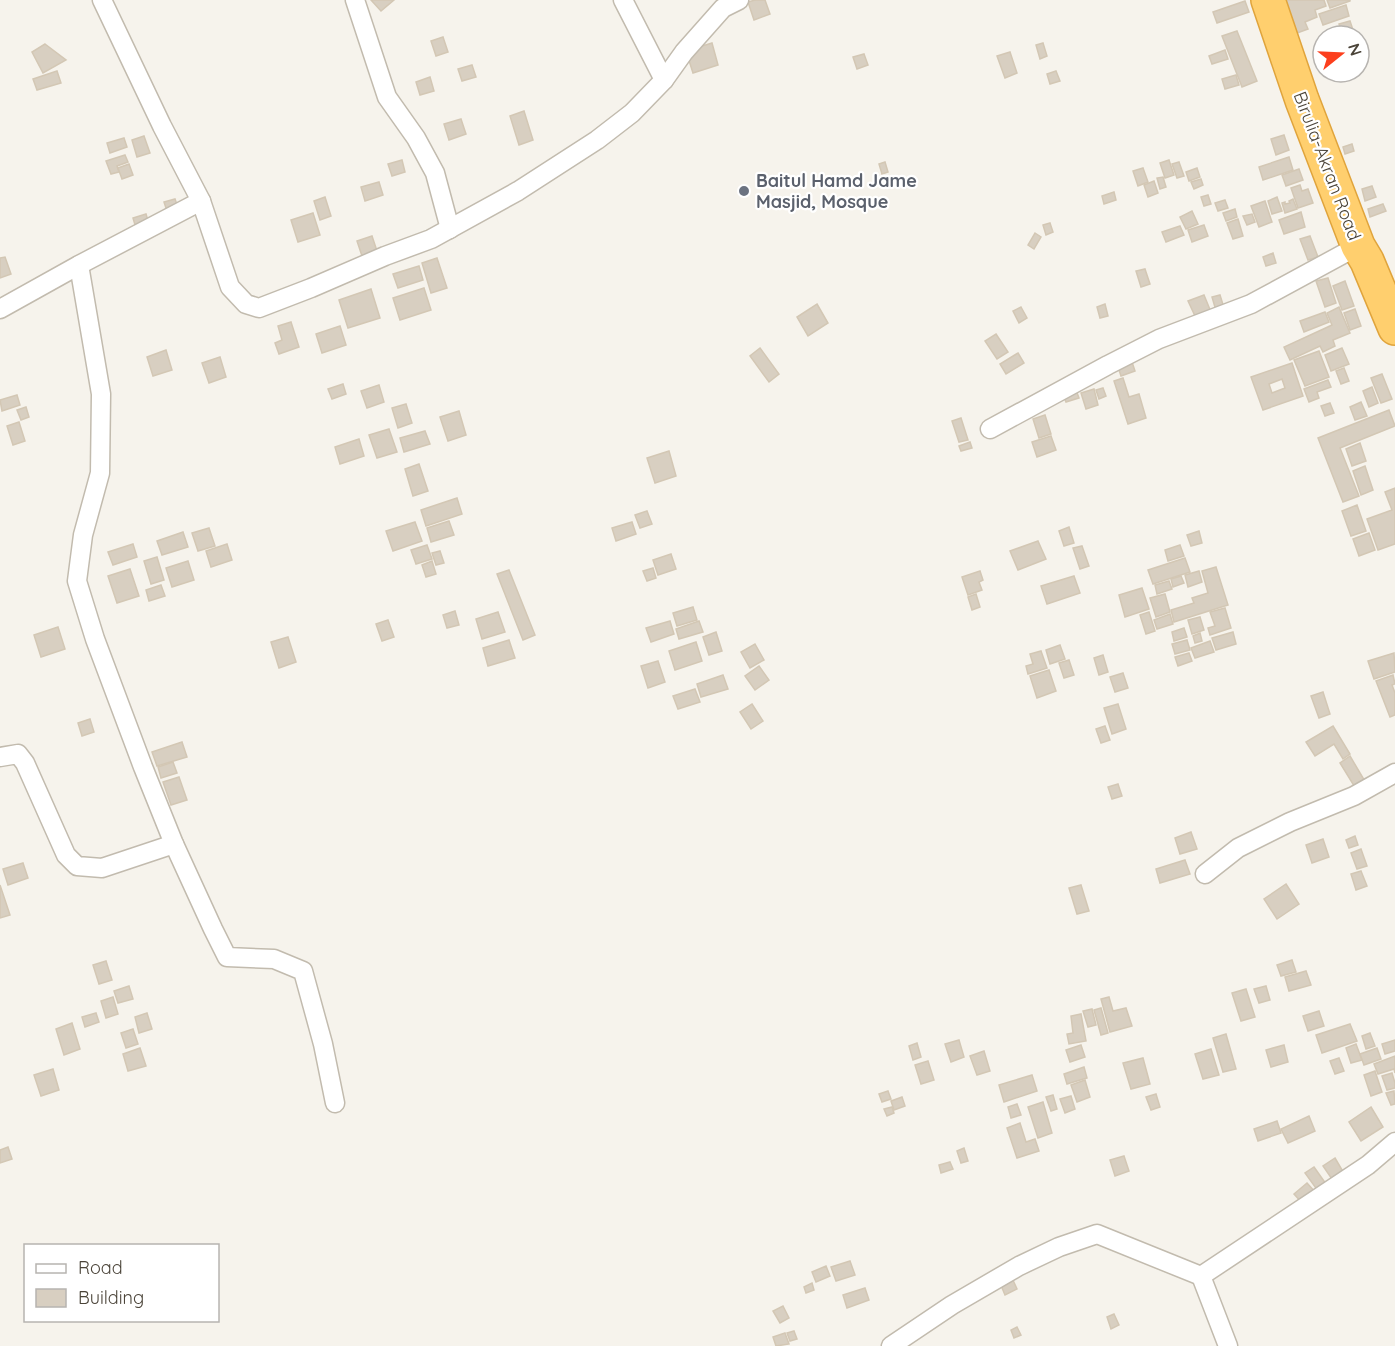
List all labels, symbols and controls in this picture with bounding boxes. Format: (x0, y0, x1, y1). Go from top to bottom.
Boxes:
north arrow (1311, 24, 1371, 84)
text: N (1344, 41, 1367, 58)
street label: Birulia-Akran Road (1289, 88, 1366, 243)
place label: Baitul Hamd Jame Masjid, Mosque (756, 169, 917, 213)
marker: Baitul Hamd Jame Masjid, Mosque (737, 184, 751, 198)
legend (24, 1244, 219, 1322)
text: Road (78, 1256, 123, 1279)
text: Building (78, 1286, 144, 1309)

